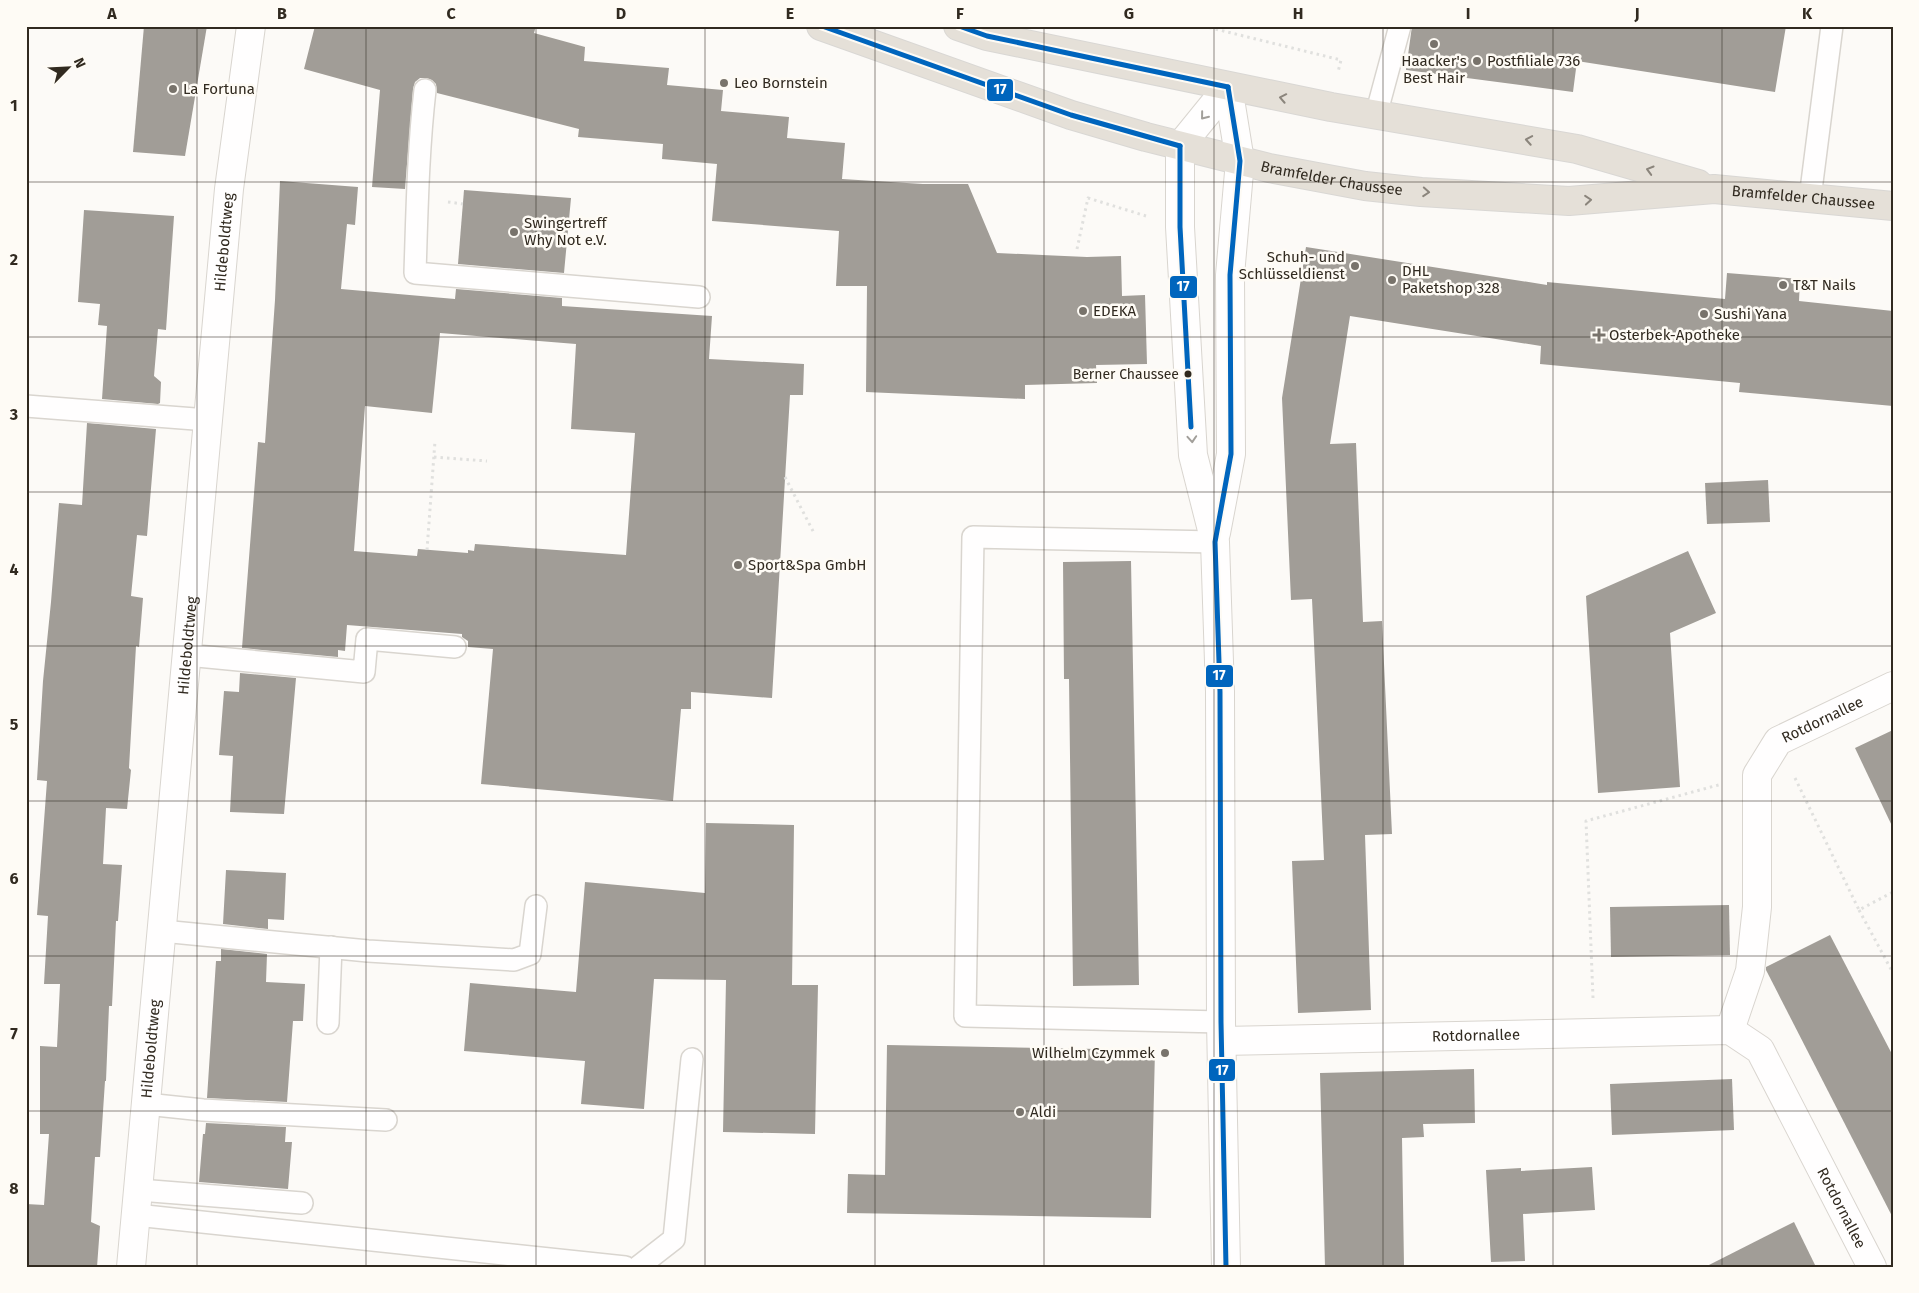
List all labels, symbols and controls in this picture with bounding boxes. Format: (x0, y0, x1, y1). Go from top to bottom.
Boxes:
text: A (106, 4, 117, 23)
text: B (277, 4, 287, 23)
text: C (446, 4, 456, 23)
text: D (616, 4, 626, 23)
text: E (786, 4, 794, 23)
text: F (956, 4, 964, 23)
text: G (1124, 4, 1134, 23)
text: H (1293, 4, 1303, 23)
text: I (1466, 4, 1470, 23)
text: J (1633, 4, 1640, 23)
text: K (1802, 4, 1813, 23)
marker: Haacker's Best Hair (1428, 38, 1440, 50)
north arrow (42, 42, 92, 92)
place label: Haacker's Best Hair (1401, 52, 1467, 87)
place label: Postfiliale 736 (1487, 52, 1580, 70)
text: N (70, 55, 89, 71)
marker: Postfiliale 736 (1471, 55, 1483, 67)
place label: Leo Bornstein (734, 74, 828, 92)
marker: Leo Bornstein (718, 77, 730, 89)
line badge: 17 (986, 78, 1014, 102)
place label: La Fortuna (183, 80, 255, 98)
text: 17 (993, 81, 1007, 98)
marker: La Fortuna (167, 83, 179, 95)
one-way arrow (1279, 93, 1287, 104)
text: 1 (10, 96, 18, 115)
one-way arrow (1201, 111, 1210, 120)
one-way arrow (1525, 136, 1533, 146)
street label: Bramfelder Chaussee (1259, 157, 1404, 199)
one-way arrow (1647, 166, 1655, 176)
street label: Bramfelder Chaussee (1731, 182, 1876, 213)
one-way arrow (1422, 186, 1430, 197)
street label: Hildeboldtweg (211, 192, 238, 292)
one-way arrow (1584, 195, 1592, 206)
place label: Swingertreff Why Not e.V. (524, 214, 607, 249)
marker: Swingertreff Why Not e.V. (508, 226, 520, 238)
place label: Schuh- und Schlüsseldienst (1239, 248, 1346, 283)
text: 2 (10, 250, 18, 269)
marker: Schuh- und Schlüsseldienst (1349, 260, 1361, 272)
place label: DHL Paketshop 328 (1402, 262, 1500, 297)
marker: DHL Paketshop 328 (1386, 274, 1398, 286)
line badge: 17 (1169, 275, 1198, 299)
place label: T&T Nails (1793, 276, 1856, 294)
text: 17 (1176, 278, 1190, 295)
marker: T&T Nails (1777, 279, 1789, 291)
place label: EDEKA (1093, 302, 1137, 320)
marker: EDEKA (1077, 305, 1089, 317)
place label: Sushi Yana (1714, 305, 1787, 323)
marker: Sushi Yana (1698, 308, 1710, 320)
place label: Osterbek-Apotheke (1609, 326, 1740, 344)
marker: Osterbek-Apotheke (1593, 329, 1605, 341)
place label: Berner Chaussee (1073, 366, 1179, 383)
marker: Berner Chaussee (1183, 369, 1193, 379)
text: 3 (9, 405, 18, 424)
one-way arrow (1186, 436, 1197, 444)
place label: Sport&Spa GmbH (748, 556, 867, 574)
marker: Sport&Spa GmbH (732, 559, 744, 571)
text: 4 (9, 560, 19, 579)
street label: Hildeboldtweg (174, 595, 201, 696)
line badge: 17 (1205, 664, 1234, 688)
text: 17 (1212, 667, 1226, 684)
street label: Rotdornallee (1779, 693, 1866, 747)
text: 5 (10, 715, 19, 734)
text: 6 (9, 869, 19, 888)
street label: Hildeboldtweg (137, 999, 164, 1099)
text: 7 (10, 1024, 18, 1043)
street label: Rotdornallee (1432, 1026, 1520, 1045)
place label: Wilhelm Czymmek (1032, 1044, 1155, 1062)
marker: Wilhelm Czymmek (1159, 1047, 1171, 1059)
line badge: 17 (1208, 1058, 1236, 1082)
text: 17 (1215, 1062, 1229, 1079)
place label: Aldi (1030, 1103, 1056, 1121)
marker: Aldi (1014, 1106, 1026, 1118)
street label: Rotdornallee (1813, 1165, 1870, 1251)
text: 8 (9, 1179, 19, 1198)

